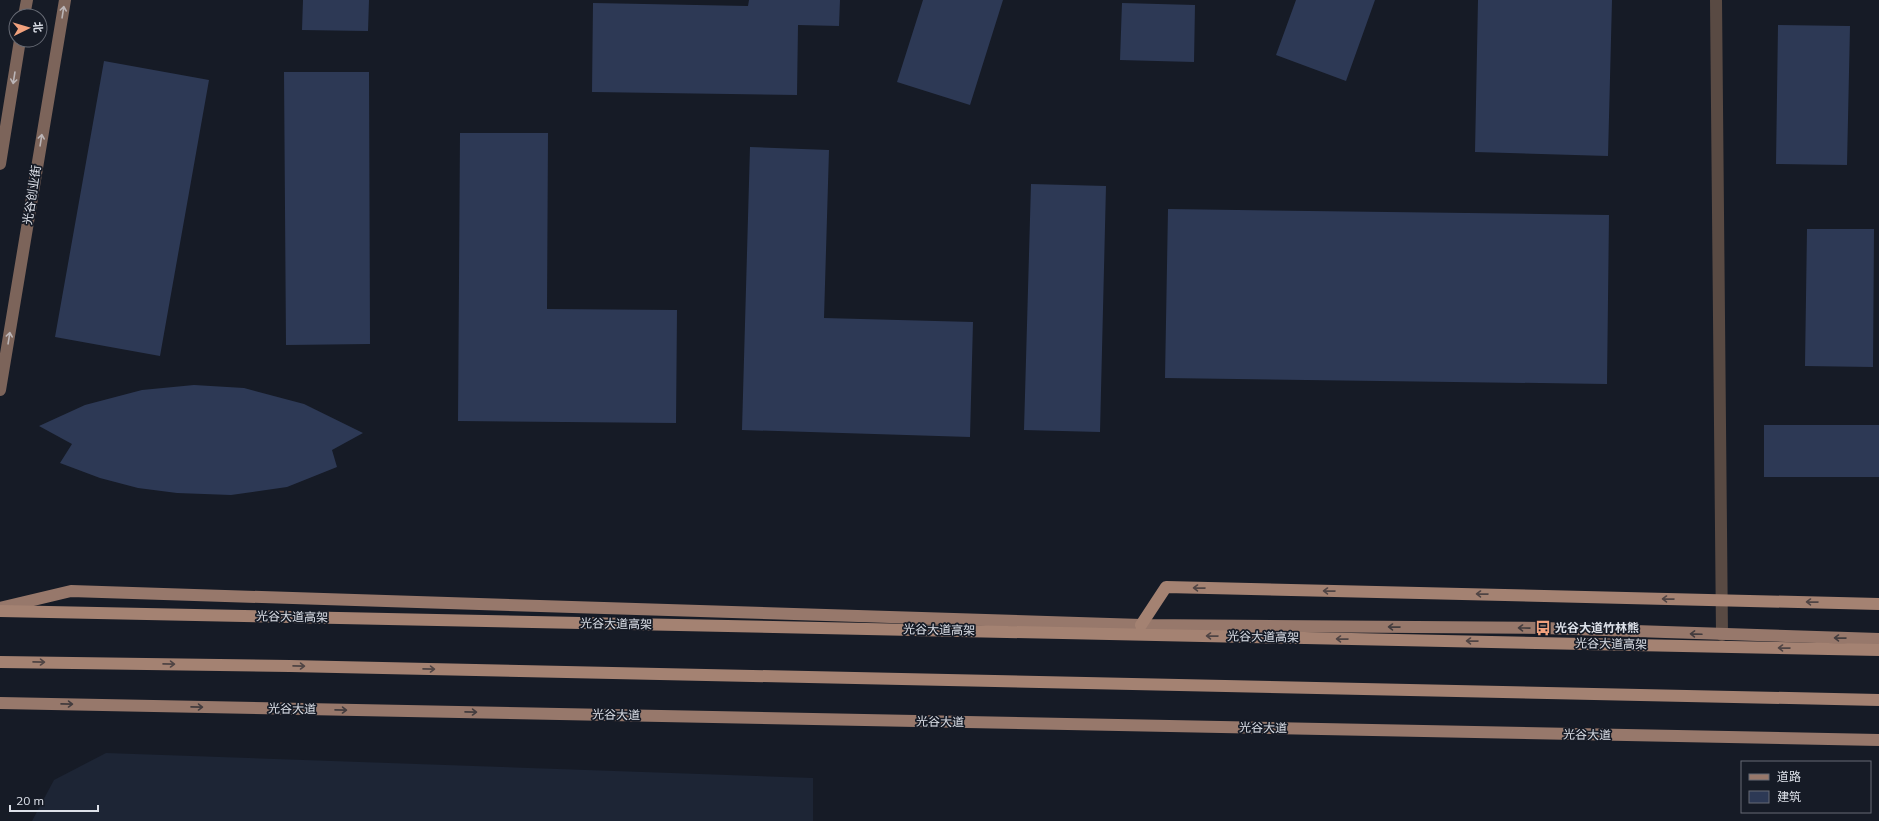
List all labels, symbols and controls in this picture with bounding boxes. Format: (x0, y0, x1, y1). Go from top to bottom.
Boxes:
one-way arrow (59, 6, 67, 19)
north arrow (8, 8, 48, 48)
text: 北 (31, 21, 45, 33)
one-way arrow (10, 72, 18, 85)
one-way arrow (38, 134, 46, 147)
street label: 光谷创业街 (19, 164, 44, 226)
one-way arrow (5, 332, 13, 345)
one-way arrow (1193, 584, 1206, 591)
one-way arrow (1323, 587, 1336, 594)
one-way arrow (1476, 590, 1489, 598)
one-way arrow (1662, 595, 1675, 603)
one-way arrow (1806, 598, 1819, 606)
street label: 光谷大道高架 (256, 608, 328, 625)
street label: 光谷大道高架 (580, 615, 652, 632)
bus stop icon: 光谷大道竹林熊 (1534, 619, 1552, 637)
place label: 光谷大道竹林熊 (1555, 620, 1639, 635)
street label: 光谷大道高架 (903, 621, 975, 638)
one-way arrow (1388, 623, 1401, 631)
one-way arrow (1518, 624, 1531, 632)
street label: 光谷大道高架 (1227, 628, 1299, 645)
one-way arrow (1690, 631, 1703, 638)
one-way arrow (1206, 632, 1219, 640)
one-way arrow (1834, 634, 1847, 642)
one-way arrow (1336, 635, 1349, 642)
street label: 光谷大道高架 (1575, 635, 1647, 652)
one-way arrow (1466, 637, 1479, 645)
one-way arrow (1778, 644, 1791, 651)
one-way arrow (32, 658, 45, 666)
one-way arrow (162, 660, 175, 668)
one-way arrow (292, 662, 305, 670)
one-way arrow (422, 665, 435, 673)
one-way arrow (60, 701, 73, 708)
street label: 光谷大道 (268, 701, 316, 716)
one-way arrow (190, 703, 203, 711)
one-way arrow (334, 706, 347, 714)
street label: 光谷大道 (592, 707, 640, 722)
one-way arrow (464, 709, 477, 716)
street label: 光谷大道 (916, 714, 964, 729)
street label: 光谷大道 (1239, 720, 1287, 735)
street label: 光谷大道 (1563, 727, 1611, 742)
legend (1741, 761, 1871, 813)
text: 道路 (1777, 769, 1801, 784)
scale bar (10, 787, 98, 813)
text: 建筑 (1777, 789, 1801, 804)
text: 20 m (16, 793, 44, 808)

